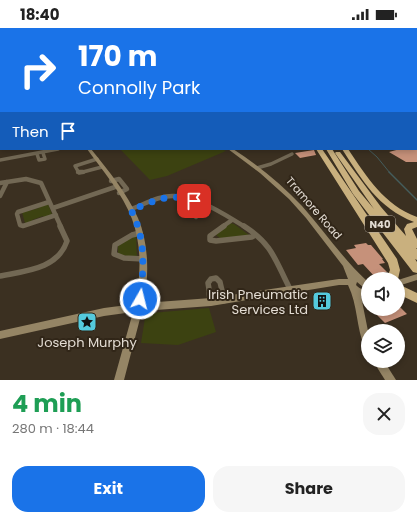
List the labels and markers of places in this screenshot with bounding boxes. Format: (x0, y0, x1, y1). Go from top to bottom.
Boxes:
pin (177, 184, 211, 218)
place label: Irish Pneumatic Services Ltd (208, 285, 308, 319)
building icon: Irish Pneumatic Services Ltd (311, 290, 333, 312)
place icon: Joseph Murphy (76, 311, 98, 333)
place label: Joseph Murphy (37, 333, 137, 352)

